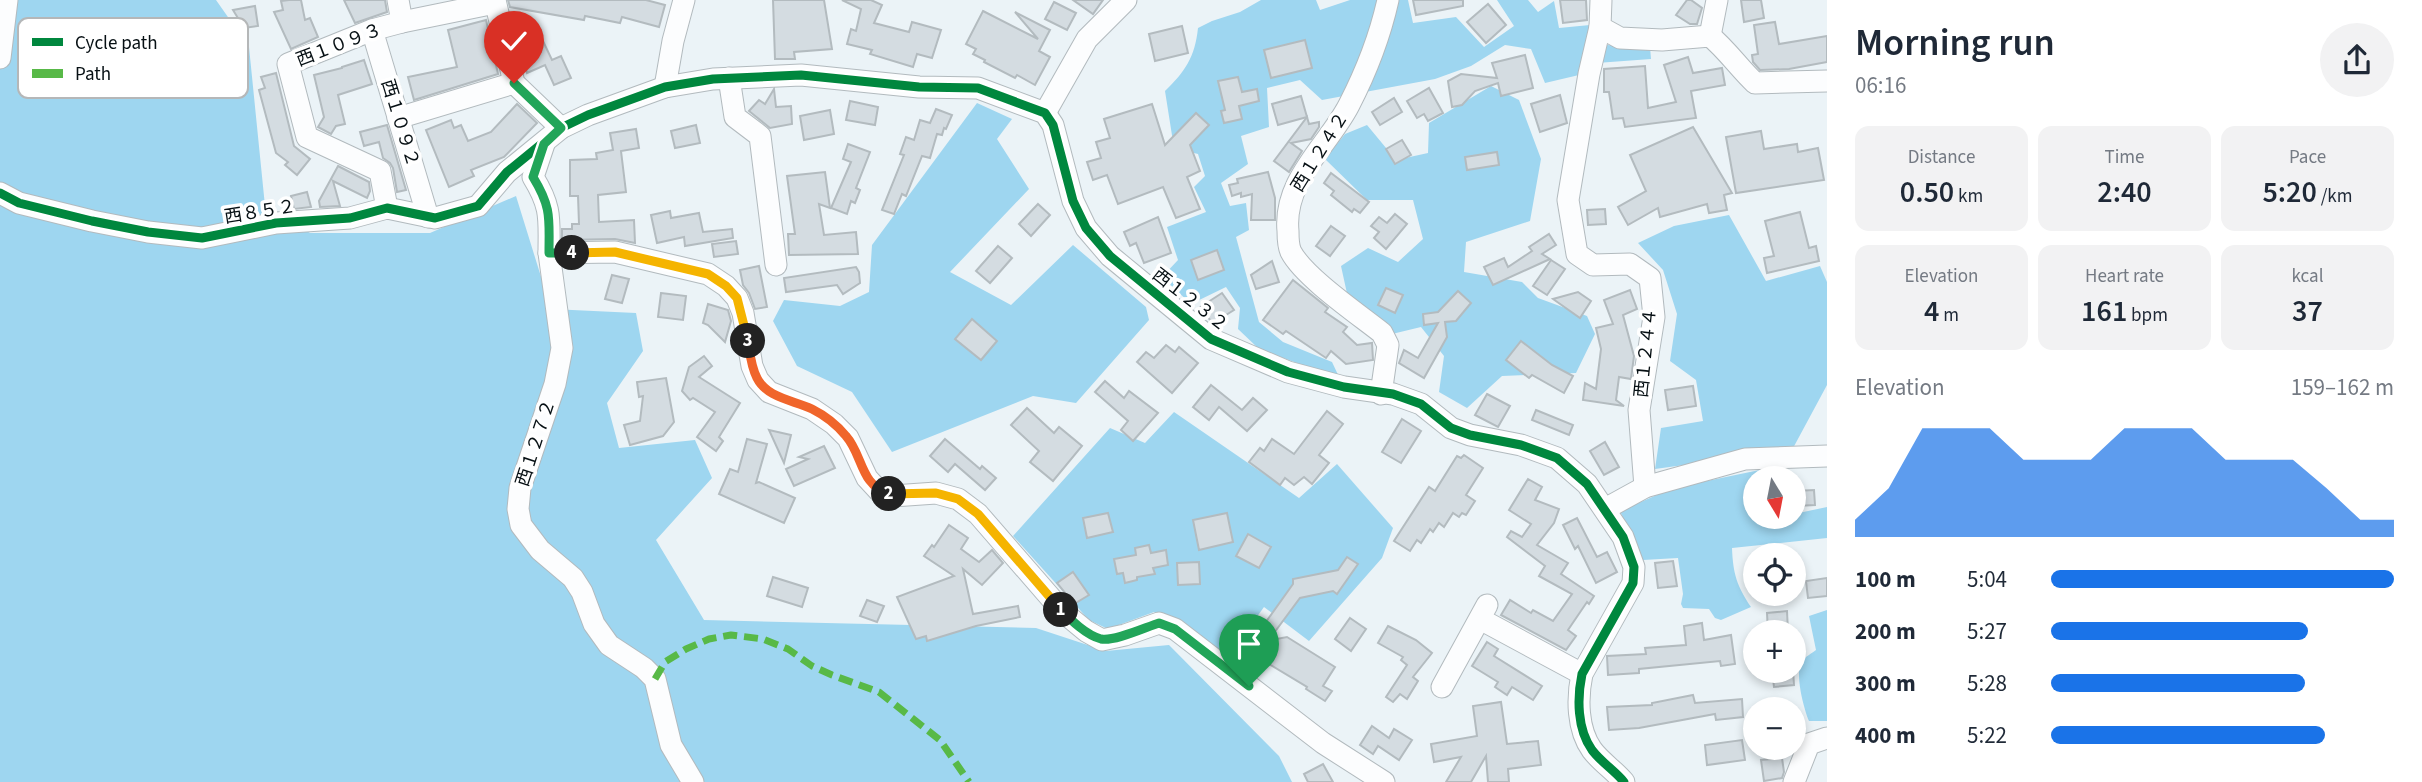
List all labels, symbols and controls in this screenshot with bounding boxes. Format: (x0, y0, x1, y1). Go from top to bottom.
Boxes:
pin (484, 11, 544, 83)
text: Morning run (1855, 16, 2055, 70)
street label: 西１０９３ (293, 17, 385, 73)
legend (18, 18, 248, 98)
icon: check (495, 22, 533, 60)
button: share (2320, 23, 2394, 97)
text: Cycle path (75, 30, 157, 57)
text: Path (75, 61, 111, 88)
text: 06:16 (1855, 69, 1906, 102)
street label: 西１０９２ (375, 76, 425, 170)
street label: 西１２４２ (1286, 107, 1354, 197)
text: Distance (1908, 144, 1975, 171)
text: Time (2104, 144, 2145, 171)
text: Pace (2289, 144, 2326, 171)
text: 0.50 (1900, 171, 1954, 214)
text: 2:40 (2097, 171, 2152, 214)
text: 5:20 (2262, 171, 2317, 214)
text: km (1954, 183, 1983, 210)
text: /km (2317, 183, 2353, 210)
street label: 西８５２ (222, 194, 298, 230)
pin: 4 (554, 236, 590, 270)
text: 4 (566, 239, 577, 266)
street label: 西１２３２ (1147, 262, 1233, 338)
text: Elevation (1905, 263, 1978, 290)
text: Heart rate (2085, 263, 2164, 290)
text: kcal (2292, 263, 2323, 290)
text: 4 (1924, 290, 1939, 333)
text: 161 (2081, 290, 2127, 333)
text: 37 (2292, 290, 2323, 333)
text: m (1939, 302, 1959, 329)
text: bpm (2127, 302, 2168, 329)
street label: 西１２４４ (1629, 307, 1663, 399)
pin: 3 (730, 324, 766, 358)
text: 3 (742, 327, 753, 354)
text: Elevation (1855, 371, 1945, 404)
text: 159–162 m (2291, 371, 2394, 404)
street label: 西１２７２ (510, 396, 562, 490)
north arrow (1743, 466, 1806, 528)
map controls (1743, 466, 1806, 760)
pin: 2 (872, 476, 906, 512)
text: 2 (883, 480, 894, 507)
button: locate (1743, 543, 1806, 606)
text: 100 m (1855, 563, 1916, 596)
text: 5:04 (1967, 563, 2007, 596)
pin: 1 (1044, 592, 1078, 628)
text: 1 (1055, 596, 1066, 623)
pin (1219, 614, 1279, 686)
text: 200 m (1855, 615, 1916, 648)
text: 5:27 (1967, 615, 2007, 648)
button: + (1743, 620, 1806, 683)
icon: arrive (1230, 625, 1268, 663)
text: 300 m (1855, 667, 1916, 700)
text: 5:28 (1967, 667, 2007, 700)
button: − (1743, 697, 1806, 760)
text: 400 m (1855, 719, 1916, 752)
text: 5:22 (1967, 719, 2007, 752)

